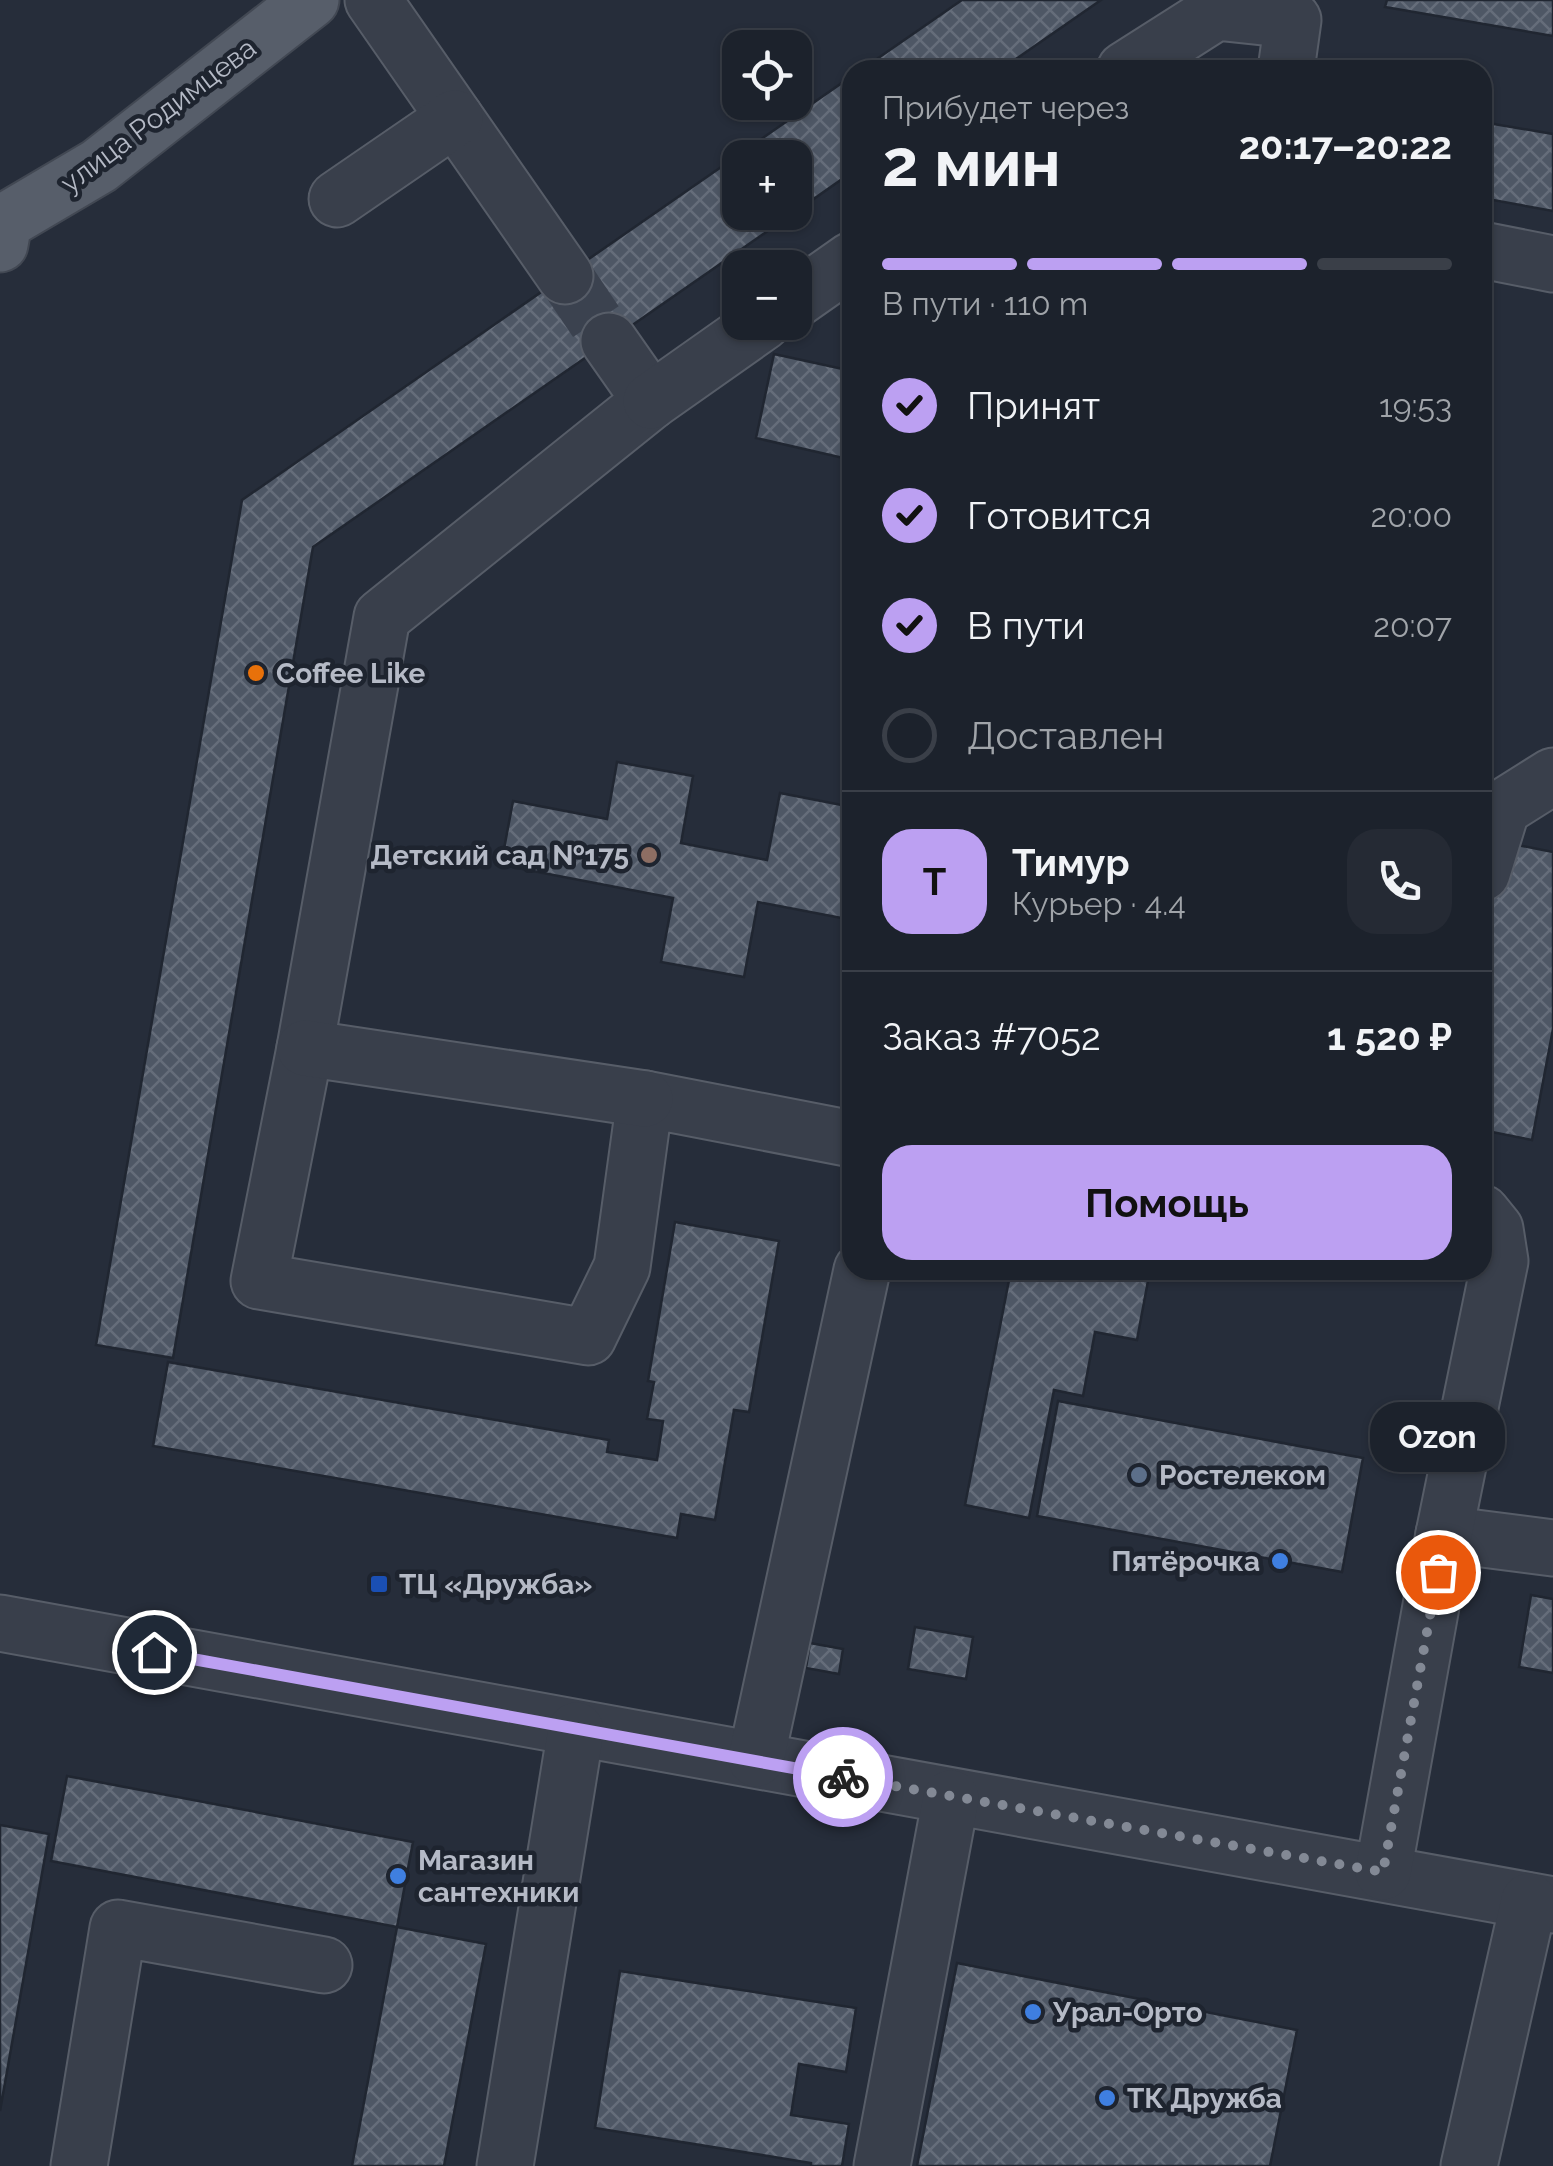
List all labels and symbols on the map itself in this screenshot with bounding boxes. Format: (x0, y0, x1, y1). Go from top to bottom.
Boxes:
street label: улица Родимцева (54, 31, 262, 200)
place label: Coffee Like (276, 657, 425, 690)
marker: Coffee Like (245, 662, 267, 684)
place label: Детский сад №175 (370, 839, 629, 872)
marker: Детский сад №175 (638, 844, 660, 866)
callout: Ozon (1370, 1402, 1506, 1472)
place label: Ростелеком (1159, 1459, 1326, 1492)
marker: Ростелеком (1128, 1464, 1150, 1486)
pin (1396, 1530, 1481, 1615)
place label: Пятёрочка (1111, 1545, 1260, 1578)
marker: Пятёрочка (1269, 1550, 1291, 1572)
place label: ТЦ «Дружба» (399, 1568, 592, 1601)
marker: ТЦ «Дружба» (368, 1573, 390, 1595)
pin (112, 1610, 197, 1695)
courier (793, 1727, 893, 1827)
place label: Магазин сантехники (418, 1844, 579, 1909)
marker: Магазин сантехники (387, 1865, 409, 1887)
place label: Урал-Орто (1052, 1996, 1203, 2029)
marker: Урал-Орто (1022, 2001, 1044, 2023)
place label: ТК Дружба (1127, 2082, 1282, 2115)
marker: ТК Дружба (1096, 2087, 1118, 2109)

